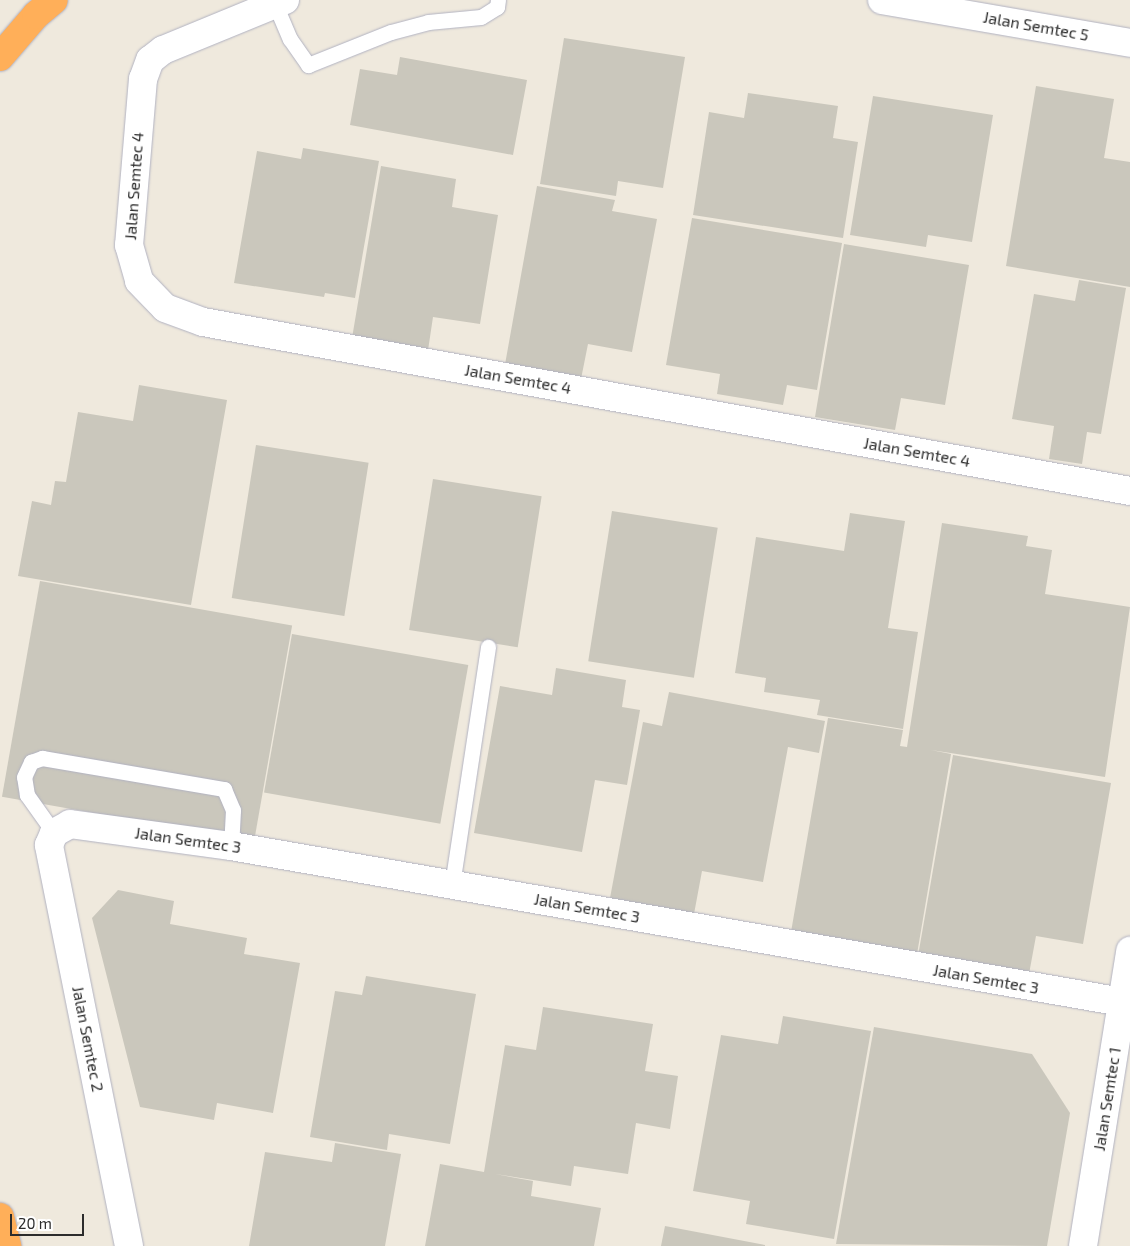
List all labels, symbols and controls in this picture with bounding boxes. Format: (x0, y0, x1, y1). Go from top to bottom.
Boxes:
street label: Jalan Semtec 5 (982, 7, 1090, 45)
street label: Jalan Semtec 4 (121, 131, 147, 241)
street label: Jalan Semtec 4 (463, 360, 573, 398)
street label: Jalan Semtec 4 (862, 433, 972, 471)
street label: Jalan Semtec 3 (134, 823, 242, 857)
street label: Jalan Semtec 3 (533, 889, 641, 927)
street label: Jalan Semtec 3 (932, 960, 1040, 998)
street label: Jalan Semtec 2 (68, 985, 108, 1093)
street label: Jalan Semtec 1 (1089, 1046, 1125, 1152)
scale bar (12, 1204, 86, 1236)
text: 20 m (18, 1214, 52, 1232)

